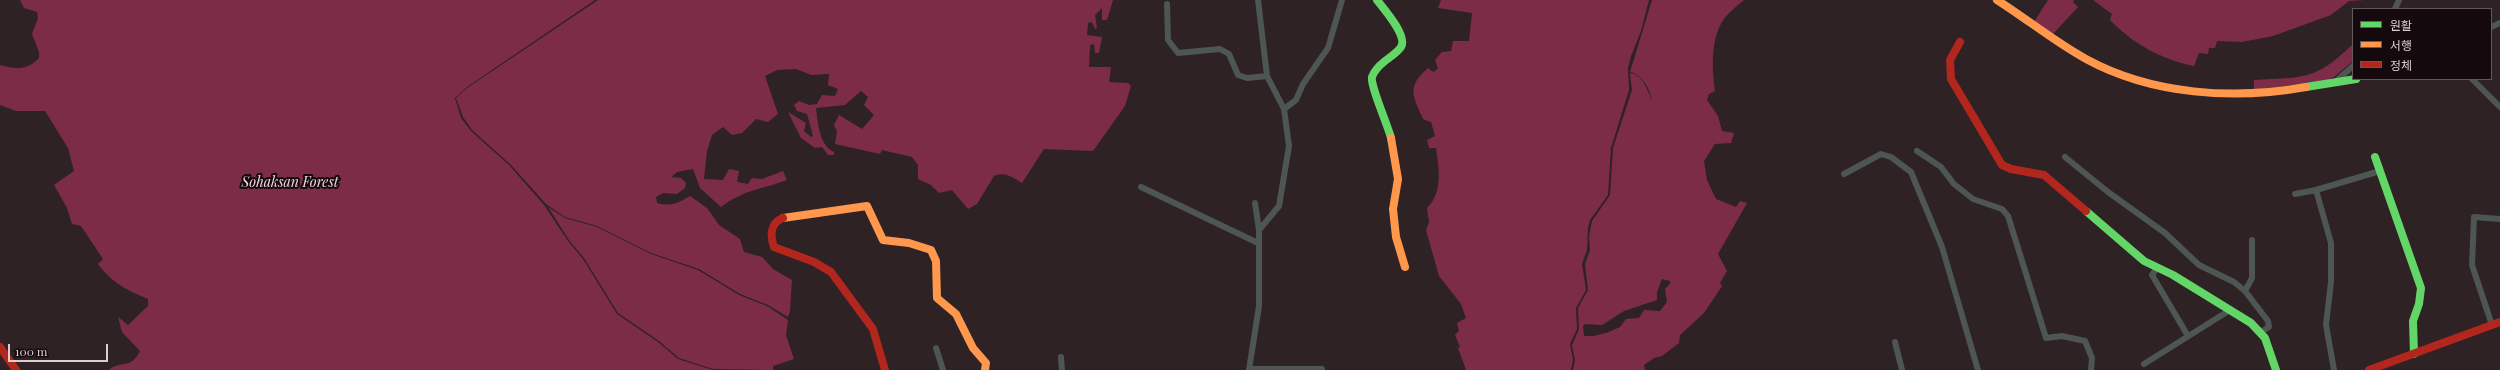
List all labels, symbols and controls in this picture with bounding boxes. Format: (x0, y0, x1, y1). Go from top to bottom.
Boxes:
legend (2352, 8, 2492, 80)
text: 원활 (2390, 17, 2412, 33)
text: 서행 (2390, 37, 2412, 53)
text: 정체 (2390, 57, 2412, 73)
park label: Sohaksan Forest (242, 175, 338, 191)
scale bar (10, 336, 110, 362)
text: 100 m (15, 343, 47, 359)

